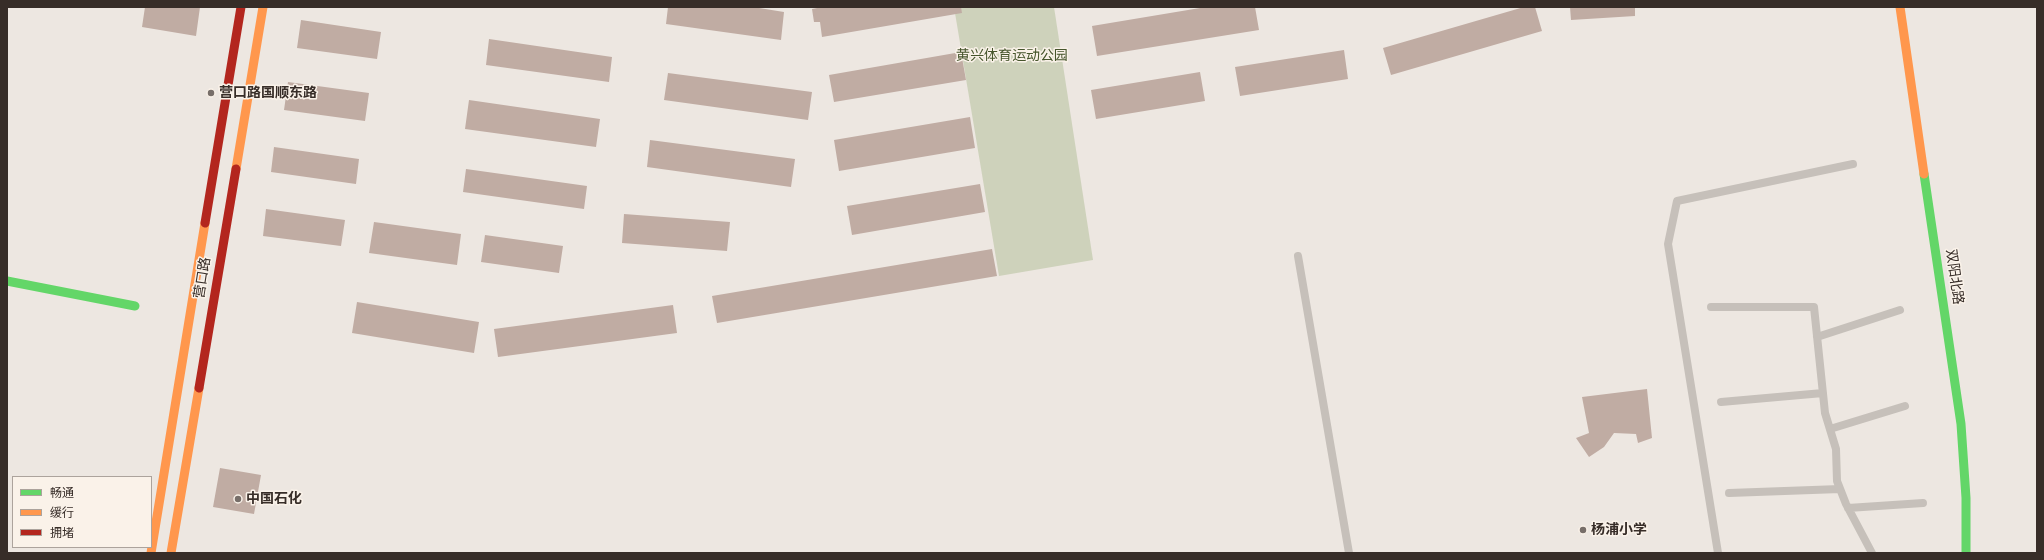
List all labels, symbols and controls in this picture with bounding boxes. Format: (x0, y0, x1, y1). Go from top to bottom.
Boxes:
park label: 黄兴体育运动公园 (956, 48, 1068, 64)
place label: 营口路国顺东路 (219, 85, 317, 101)
marker: 营口路国顺东路 (206, 88, 216, 98)
street label: 双阳北路 (1942, 248, 1966, 306)
street label: 营口路 (191, 256, 215, 300)
legend (12, 476, 152, 548)
text: 畅通 (50, 485, 74, 501)
place label: 中国石化 (246, 491, 302, 507)
marker: 中国石化 (233, 494, 243, 504)
text: 缓行 (50, 505, 74, 521)
place label: 杨浦小学 (1591, 522, 1647, 538)
text: 拥堵 (50, 525, 74, 541)
marker: 杨浦小学 (1578, 525, 1588, 535)

